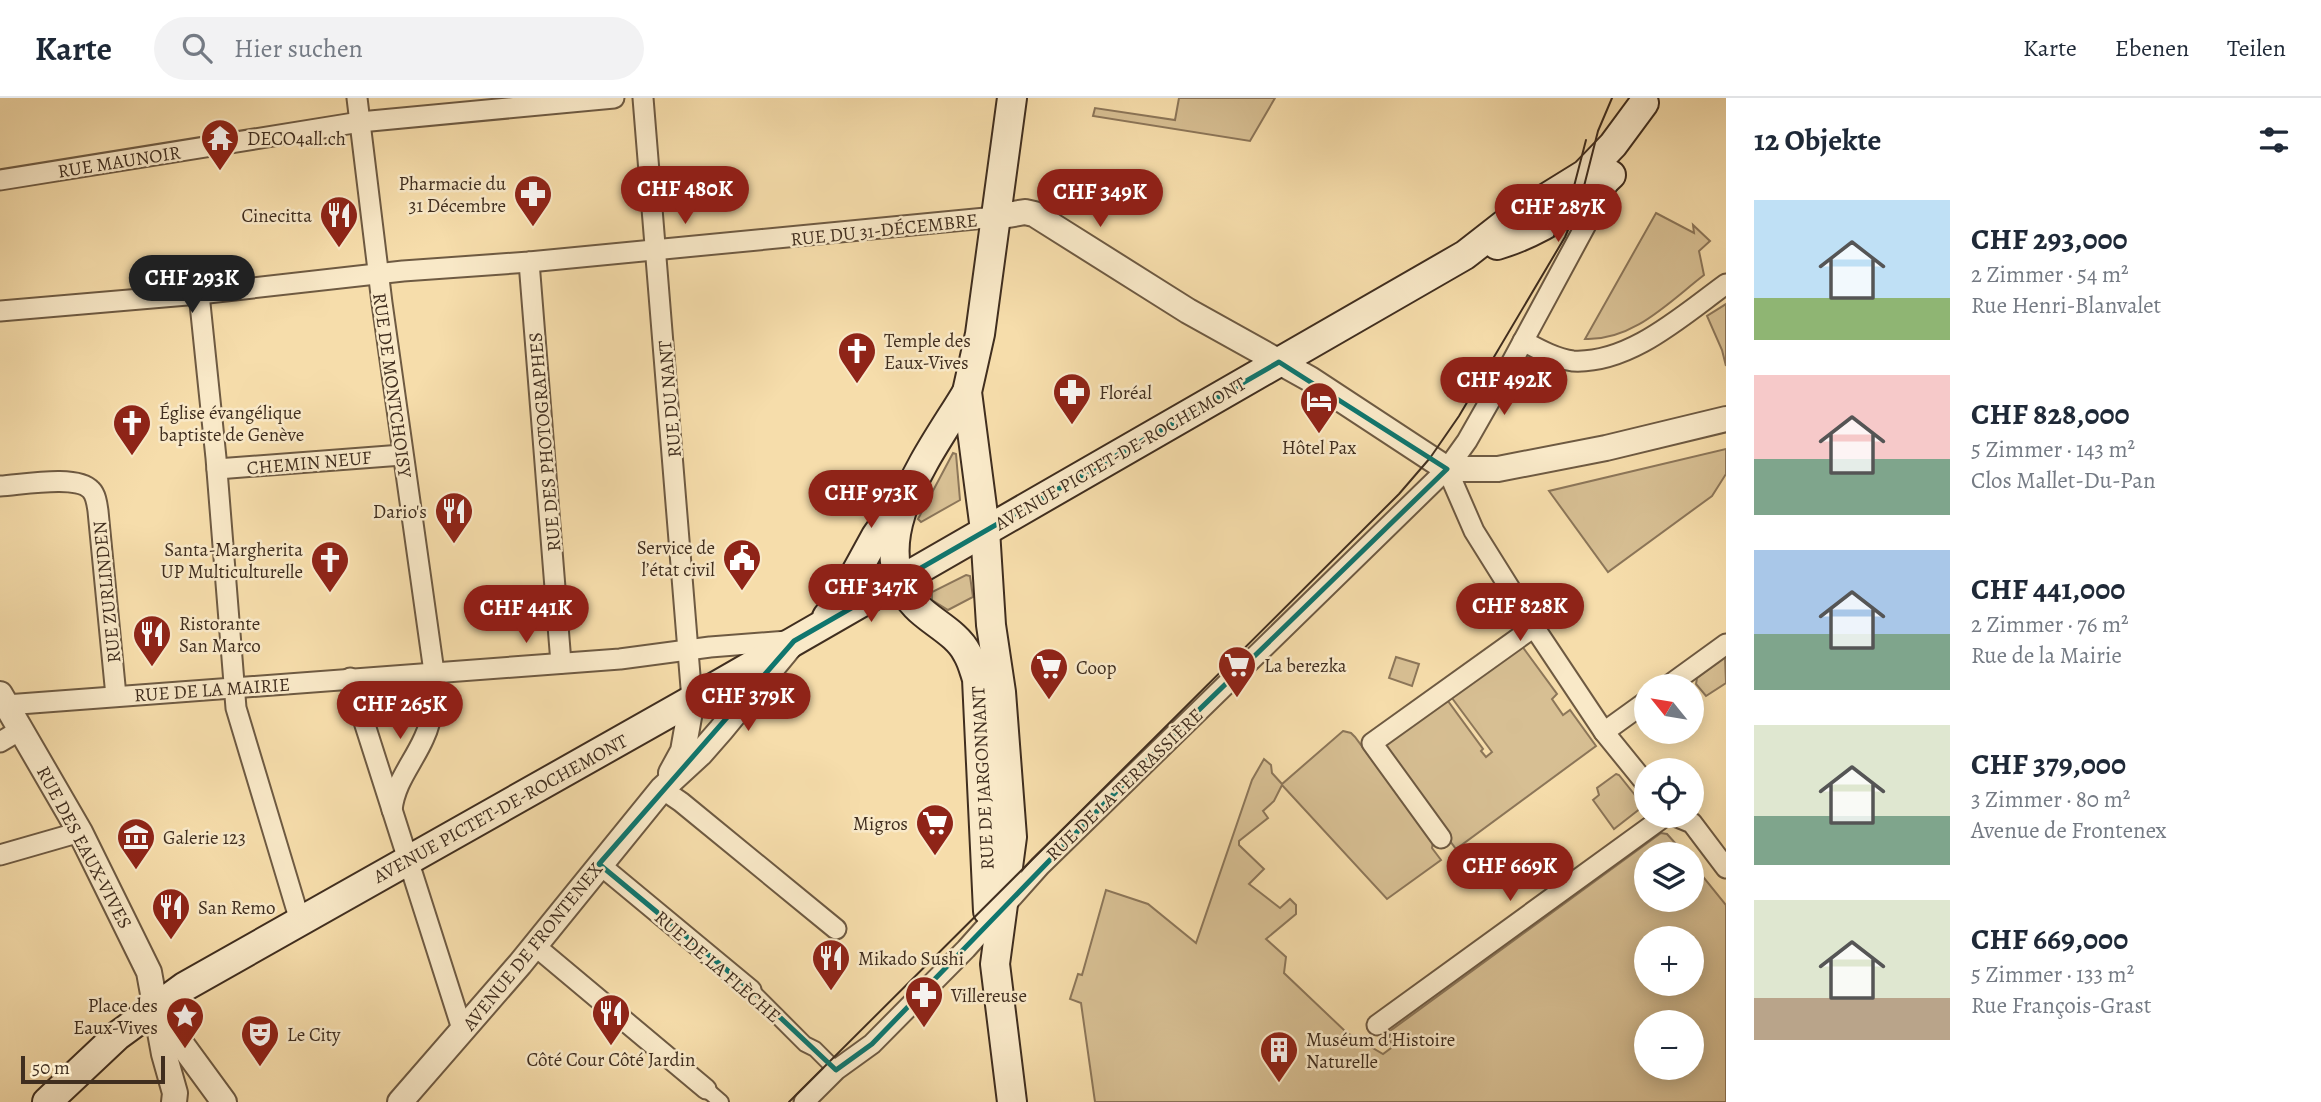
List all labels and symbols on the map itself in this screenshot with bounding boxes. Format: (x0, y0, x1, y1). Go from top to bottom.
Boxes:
temple icon: DECO4all.ch (199, 117, 241, 172)
place label: DECO4all.ch (247, 126, 346, 152)
street label: RUE MAUNOIR (56, 139, 183, 185)
pin: CHF 480K (613, 166, 757, 226)
pin: CHF 349K (1028, 170, 1172, 229)
place label: Pharmacie du 31 Décembre (398, 171, 507, 219)
pharmacy icon: Pharmacie du 31 Décembre (512, 173, 554, 228)
pin: CHF 287K (1486, 184, 1630, 244)
restaurant icon: Cinecitta (318, 194, 360, 249)
place label: Cinecitta (241, 203, 312, 229)
street label: RUE DU 31-DÉCEMBRE (789, 207, 979, 253)
pin: CHF 293K (120, 256, 264, 315)
street label: RUE DE MONTCHOISY (366, 291, 418, 480)
place label: Temple des Eaux-Vives (884, 328, 971, 376)
church icon: Temple des Eaux-Vives (836, 330, 878, 385)
street label: RUE DES PHOTOGRAPHES (522, 331, 568, 553)
street label: RUE DU NANT (652, 339, 688, 459)
pin: CHF 492K (1432, 358, 1576, 417)
street label: AVENUE PICTET-DE-ROCHEMONT (989, 371, 1252, 537)
pharmacy icon: Floréal (1051, 371, 1093, 426)
place label: Floréal (1099, 380, 1152, 406)
hotel icon: Hôtel Pax (1298, 380, 1340, 435)
place label: Église évangélique baptiste de Genève (159, 400, 304, 448)
church icon: Église évangélique baptiste de Genève (111, 402, 153, 457)
place label: Hôtel Pax (1282, 435, 1356, 461)
street label: CHEMIN NEUF (245, 445, 373, 481)
pin: CHF 973K (799, 470, 943, 530)
restaurant icon: Dario's (433, 490, 475, 545)
place label: Dario's (373, 499, 427, 525)
street label: RUE ZURLINDEN (87, 519, 127, 664)
place label: Service de l’état civil (637, 535, 715, 583)
place label: Santa-Margherita UP Multiculturelle (161, 537, 303, 585)
public building icon: Service de l’état civil (721, 537, 763, 592)
church icon: Santa-Margherita UP Multiculturelle (309, 539, 351, 594)
pin: CHF 347K (799, 564, 943, 624)
pin: CHF 828K (1448, 584, 1592, 643)
pin: CHF 441K (454, 586, 598, 645)
place label: Ristorante San Marco (179, 611, 261, 659)
restaurant icon: Ristorante San Marco (131, 613, 173, 668)
supermarket icon: La berezka (1216, 644, 1258, 699)
supermarket icon: Coop (1028, 646, 1070, 701)
place label: La berezka (1264, 653, 1347, 679)
place label: Coop (1076, 655, 1116, 681)
street label: RUE DE LA MAIRIE (133, 672, 291, 708)
pin: CHF 379K (676, 674, 820, 733)
north arrow (1634, 674, 1704, 744)
pin: CHF 265K (328, 682, 472, 741)
street label: RUE DE JARGONNANT (965, 685, 1001, 870)
street label: RUE DE LA TERRASSIÈRE (1040, 703, 1209, 867)
street label: AVENUE PICTET-DE-ROCHEMONT (368, 728, 633, 890)
street label: RUE DES EAUX-VIVES (30, 761, 138, 933)
supermarket icon: Migros (914, 802, 956, 857)
place label: Migros (853, 811, 908, 837)
museum icon: Galerie 123 (115, 816, 157, 871)
place label: Galerie 123 (163, 825, 246, 851)
pin: CHF 669K (1438, 844, 1582, 903)
street label: AVENUE DE FRONTENEX (456, 857, 609, 1037)
restaurant icon: San Remo (150, 886, 192, 941)
place label: San Remo (198, 895, 276, 921)
street label: RUE DE LA FLÈCHE (649, 905, 786, 1029)
restaurant icon: Mikado Sushi (810, 937, 852, 992)
place label: Mikado Sushi (858, 946, 964, 972)
pharmacy icon: Villereuse (903, 974, 945, 1029)
place label: Villereuse (950, 983, 1027, 1009)
restaurant icon: Côté Cour Côté Jardin (590, 992, 632, 1047)
place label: Place des Eaux-Vives (73, 993, 158, 1041)
place icon: Place des Eaux-Vives (164, 995, 206, 1050)
theatre icon: Le City (239, 1013, 281, 1068)
place label: Le City (287, 1022, 341, 1048)
place label: Muséum d'Histoire Naturelle (1306, 1027, 1455, 1075)
building icon: Muséum d'Histoire Naturelle (1258, 1029, 1300, 1084)
place label: Côté Cour Côté Jardin (527, 1047, 695, 1073)
scale bar (21, 1053, 164, 1085)

